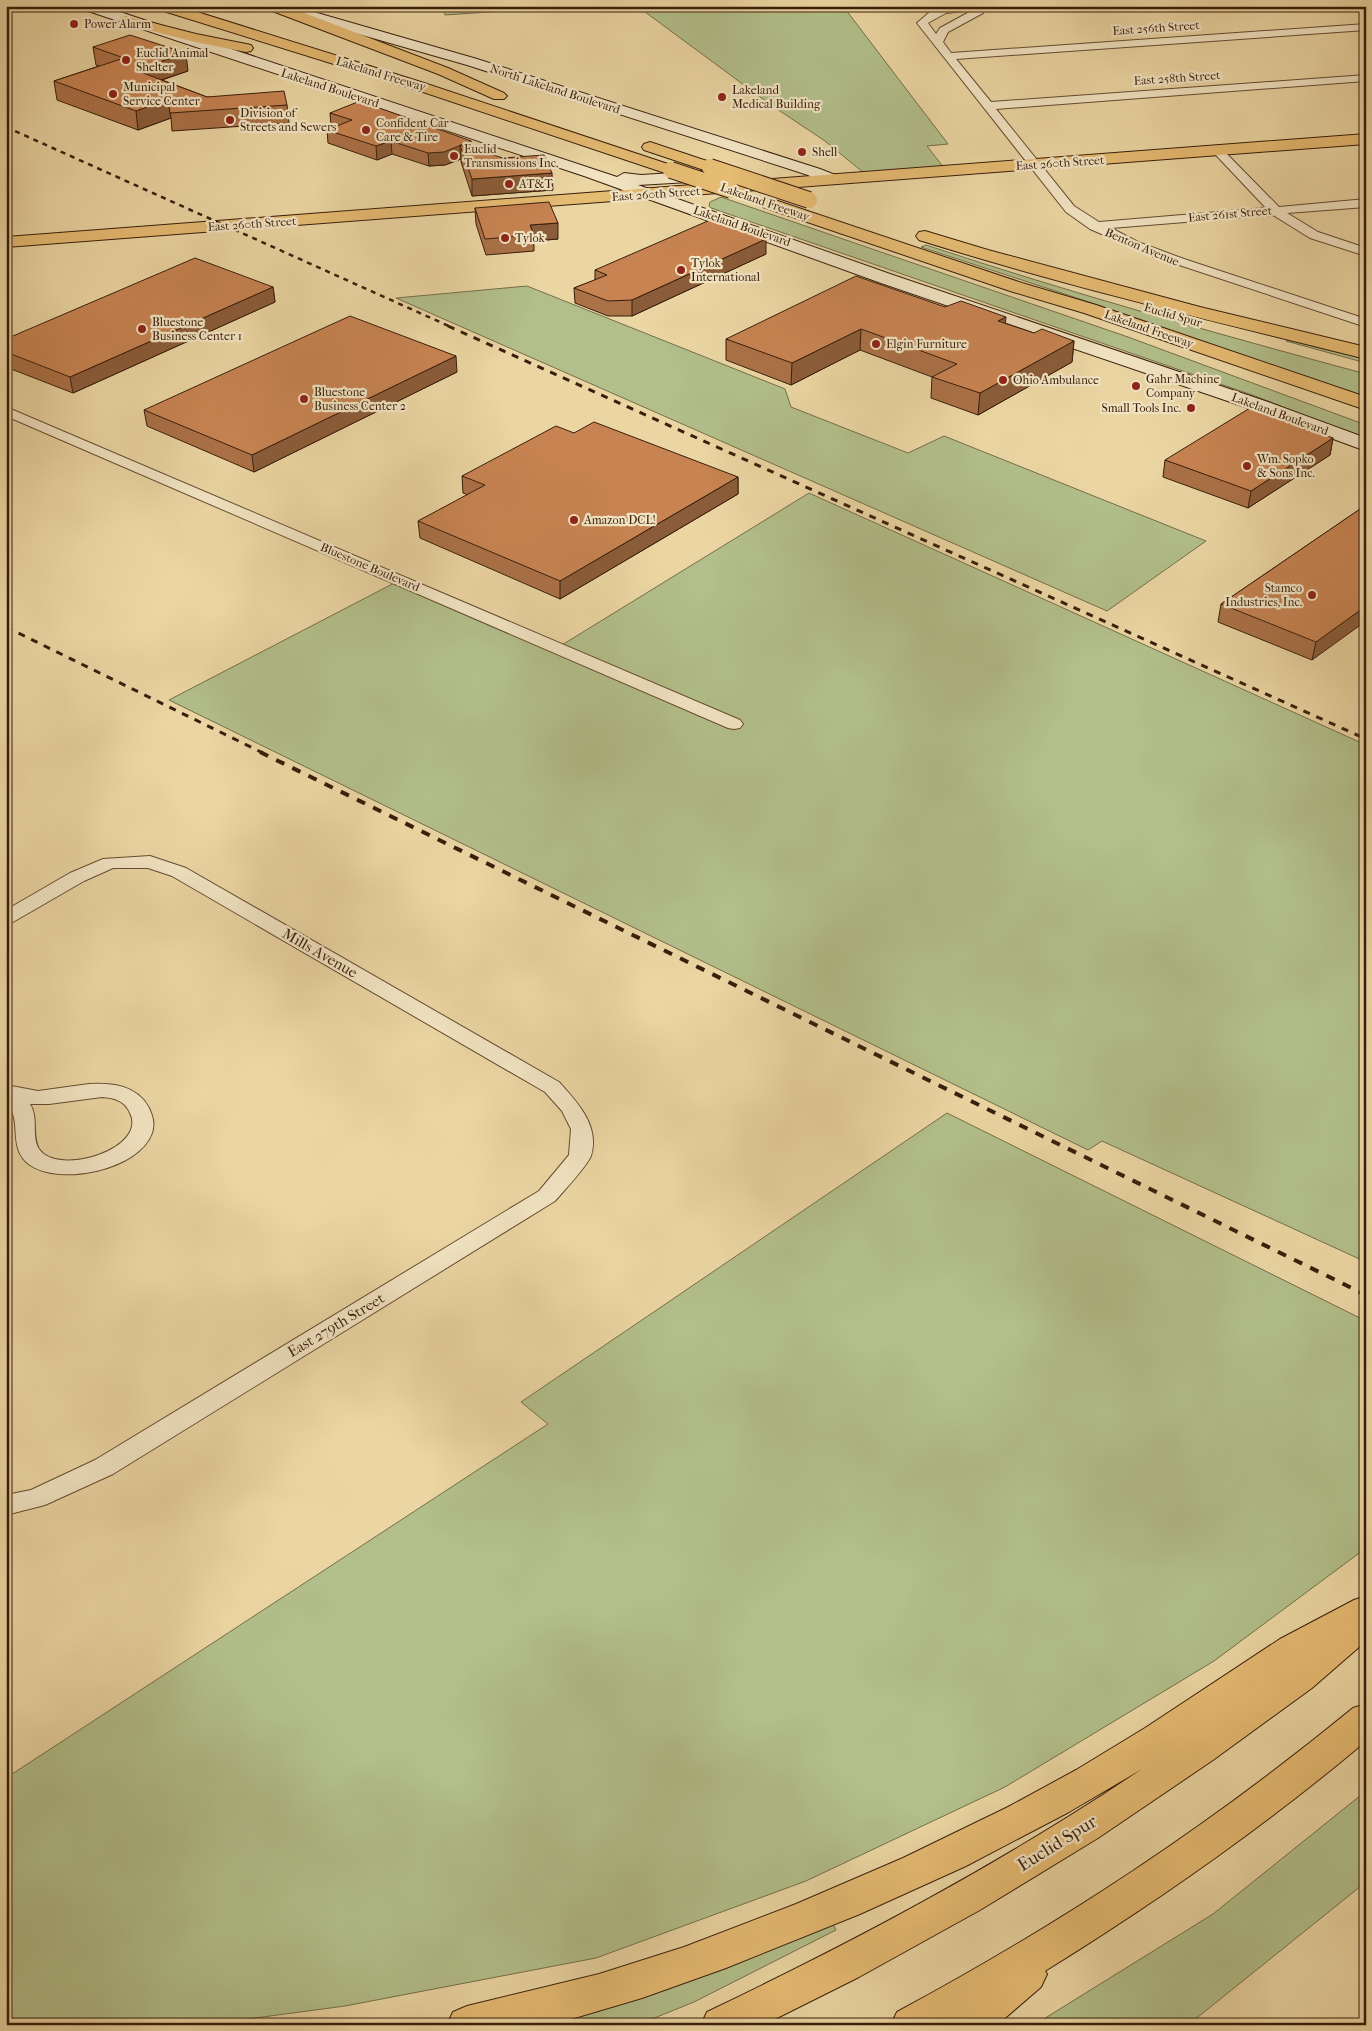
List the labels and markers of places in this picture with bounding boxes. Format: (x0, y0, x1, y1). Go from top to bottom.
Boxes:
place label: Power Alarm (84, 17, 151, 31)
marker: Power Alarm (68, 18, 80, 30)
place label: Euclid Animal Shelter (136, 46, 209, 74)
marker: Euclid Animal Shelter (120, 54, 132, 66)
place label: Municipal Service Center (123, 80, 201, 108)
place label: Lakeland Medical Building (732, 83, 821, 111)
marker: Municipal Service Center (107, 88, 119, 100)
marker: Lakeland Medical Building (716, 91, 728, 103)
place label: Division of Streets and Sewers (240, 106, 337, 134)
marker: Division of Streets and Sewers (224, 114, 236, 126)
place label: Confident Car Care & Tire (376, 116, 450, 144)
marker: Confident Car Care & Tire (360, 124, 372, 136)
place label: Euclid Transmissions Inc. (464, 142, 558, 170)
place label: Shell (812, 145, 838, 159)
marker: Shell (796, 146, 808, 158)
marker: Euclid Transmissions Inc. (448, 150, 460, 162)
place label: AT&T (518, 177, 553, 191)
marker: AT&T (503, 178, 515, 190)
place label: Tylok (515, 231, 545, 245)
marker: Tylok (499, 232, 511, 244)
place label: Tylok International (691, 256, 761, 284)
marker: Tylok International (675, 264, 687, 276)
place label: Bluestone Business Center 1 (152, 315, 242, 343)
marker: Bluestone Business Center 1 (136, 323, 148, 335)
place label: Elgin Furniture (886, 337, 967, 351)
marker: Elgin Furniture (870, 338, 882, 350)
place label: Gahr Machine Company (1146, 372, 1219, 400)
place label: Ohio Ambulance (1013, 373, 1099, 387)
marker: Ohio Ambulance (997, 374, 1009, 386)
marker: Gahr Machine Company (1130, 380, 1142, 392)
place label: Bluestone Business Center 2 (314, 385, 406, 413)
marker: Bluestone Business Center 2 (298, 393, 310, 405)
place label: Small Tools Inc. (1101, 401, 1181, 415)
marker: Small Tools Inc. (1185, 402, 1197, 414)
place label: Wm. Sopko & Sons Inc. (1256, 452, 1315, 480)
marker: Wm. Sopko & Sons Inc. (1241, 460, 1253, 472)
place label: Amazon DCL! (583, 513, 656, 527)
marker: Amazon DCL! (568, 514, 580, 526)
place label: Stamco Industries, Inc. (1225, 581, 1302, 609)
marker: Stamco Industries, Inc. (1306, 589, 1318, 601)

